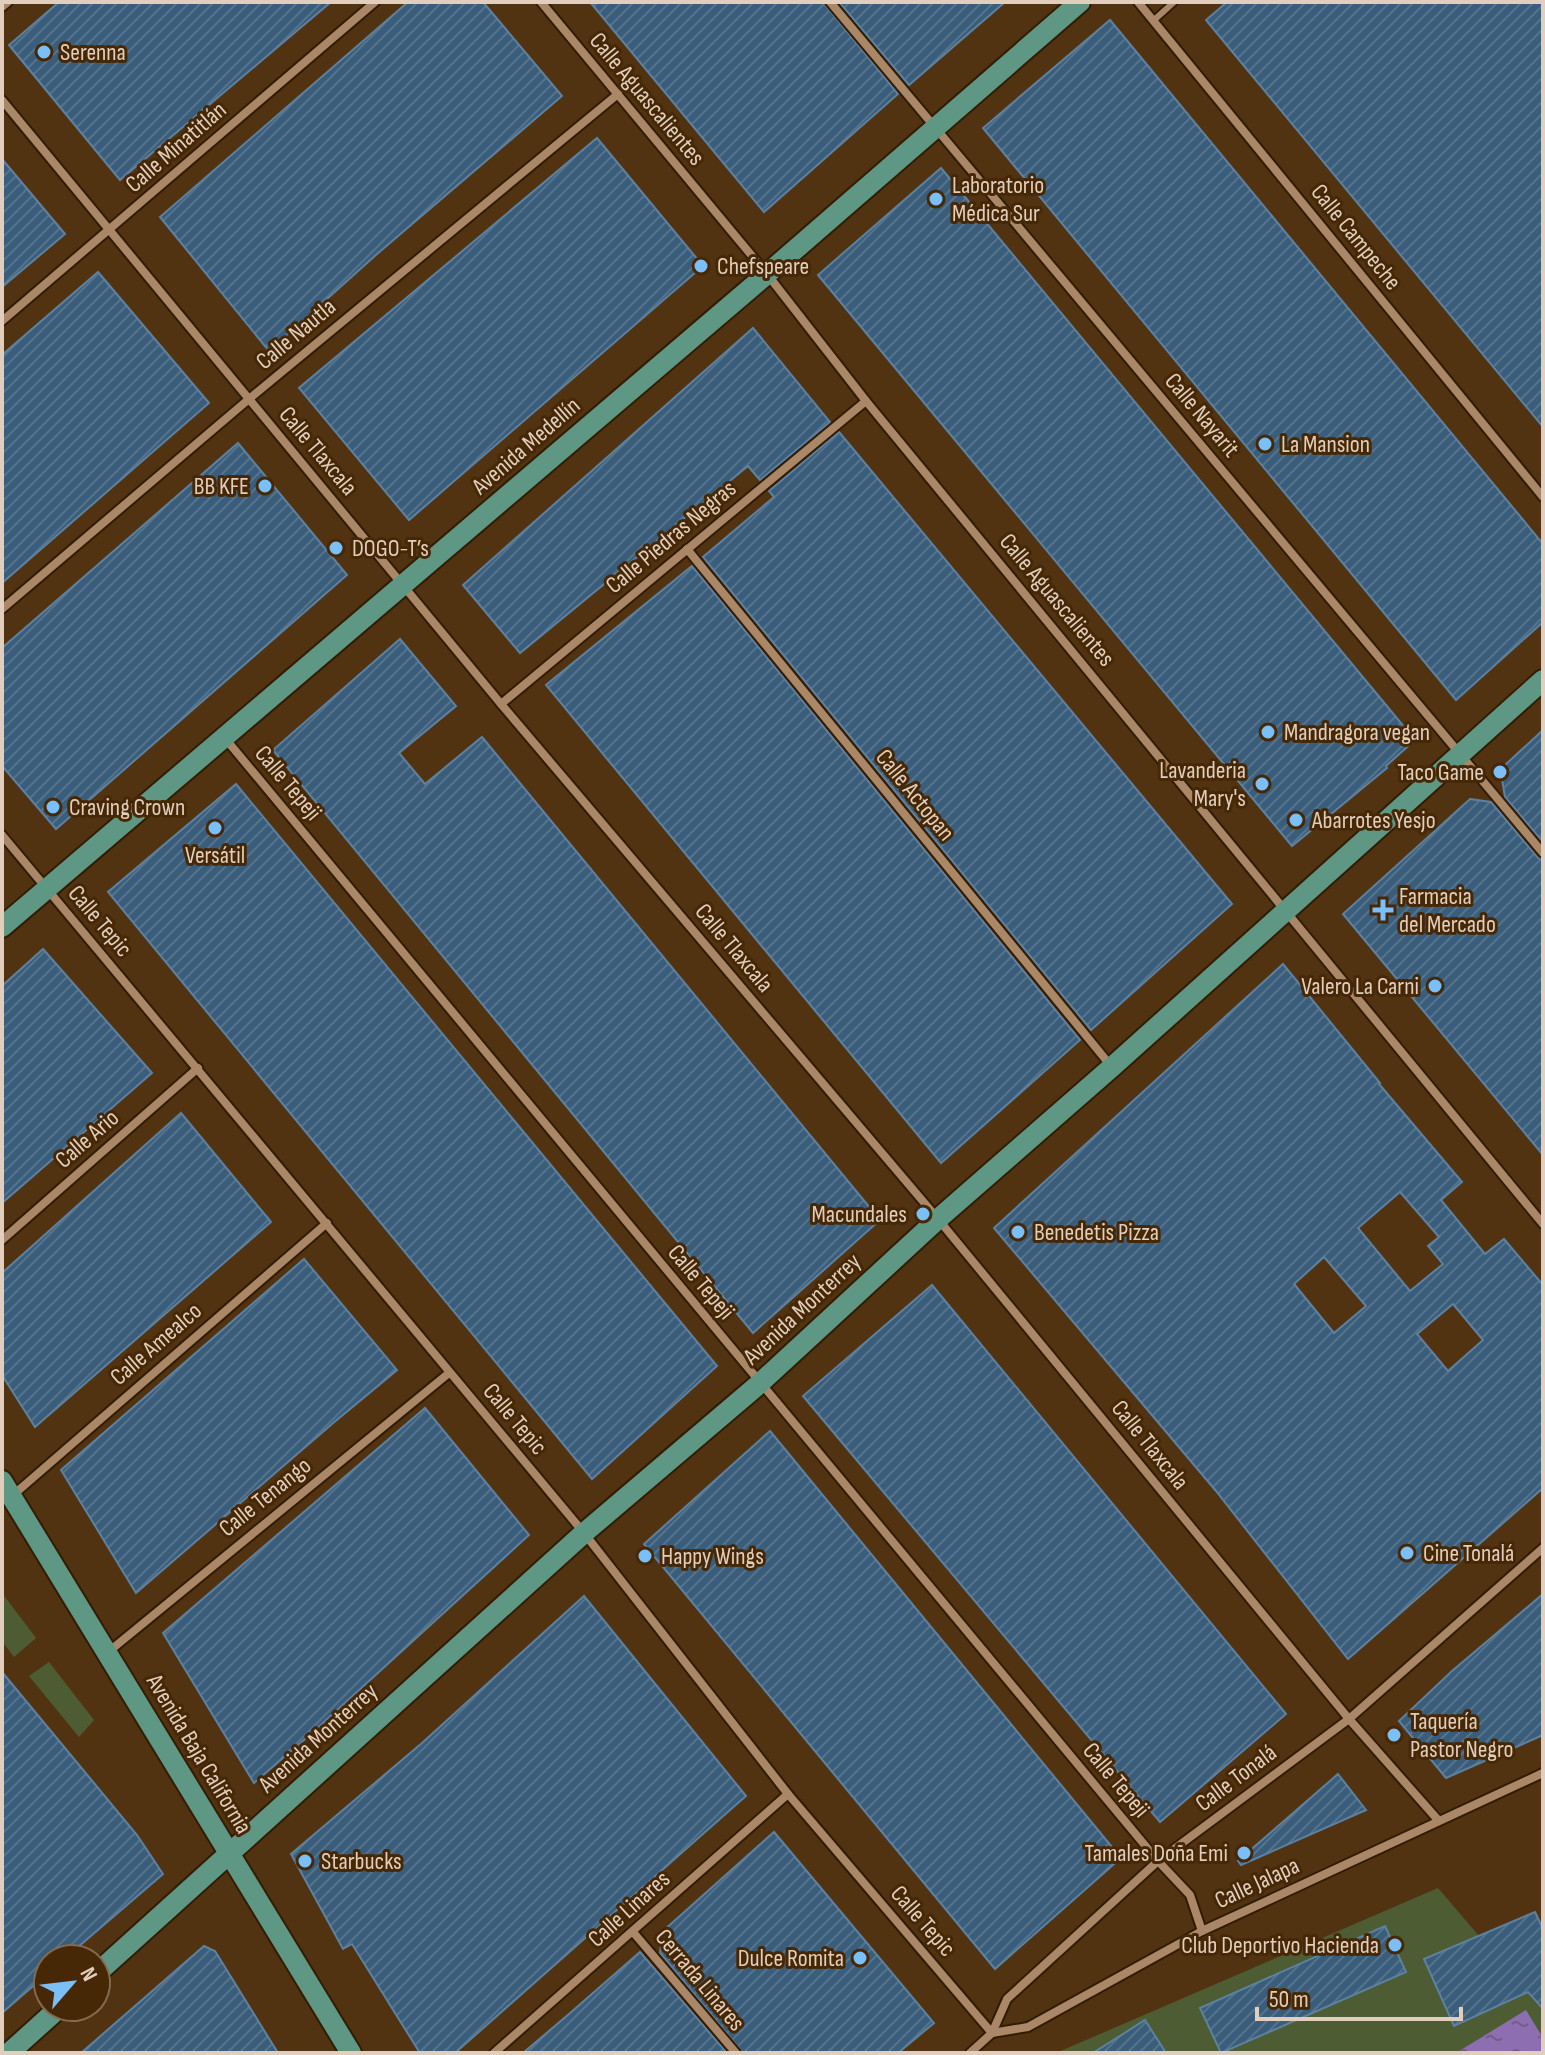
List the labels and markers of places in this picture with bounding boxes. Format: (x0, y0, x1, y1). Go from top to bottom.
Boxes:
place label: Serenna (60, 38, 126, 67)
marker: Serenna (35, 43, 53, 61)
place label: Laboratorio Médica Sur (952, 171, 1044, 228)
marker: Laboratorio Médica Sur (927, 190, 945, 208)
place label: Chefspeare (717, 252, 809, 281)
marker: Chefspeare (692, 257, 710, 275)
place label: La Mansion (1281, 430, 1370, 459)
marker: La Mansion (1256, 435, 1274, 453)
place label: BB KFE (194, 472, 249, 501)
marker: BB KFE (256, 477, 274, 495)
place label: DOGO-T’s (352, 534, 429, 563)
marker: DOGO-T’s (327, 539, 345, 557)
place label: Mandragora vegan (1284, 718, 1430, 747)
marker: Mandragora vegan (1259, 723, 1277, 741)
place label: Lavanderia Mary's (1159, 756, 1246, 813)
place label: Taco Game (1397, 758, 1484, 787)
marker: Taco Game (1491, 763, 1509, 781)
marker: Lavanderia Mary's (1253, 775, 1271, 793)
place label: Craving Crown (69, 793, 185, 822)
marker: Craving Crown (44, 798, 62, 816)
place label: Abarrotes Yesjo (1311, 806, 1436, 835)
marker: Abarrotes Yesjo (1287, 811, 1305, 829)
marker: Versátil (206, 819, 224, 837)
place label: Versátil (185, 841, 245, 870)
place label: Farmacia del Mercado (1399, 882, 1496, 939)
marker: Farmacia del Mercado (1374, 901, 1392, 919)
place label: Valero La Carni (1301, 972, 1419, 1001)
marker: Valero La Carni (1426, 977, 1444, 995)
place label: Macundales (812, 1200, 907, 1229)
marker: Macundales (914, 1205, 932, 1223)
place label: Benedetis Pizza (1034, 1218, 1159, 1247)
marker: Benedetis Pizza (1009, 1223, 1027, 1241)
place label: Cine Tonalá (1423, 1539, 1514, 1568)
place label: Happy Wings (661, 1542, 764, 1571)
marker: Cine Tonalá (1398, 1544, 1416, 1562)
marker: Happy Wings (636, 1547, 654, 1565)
place label: Taquería Pastor Negro (1410, 1707, 1513, 1764)
marker: Taquería Pastor Negro (1385, 1726, 1403, 1744)
place label: Tamales Doña Emi (1085, 1839, 1228, 1868)
marker: Tamales Doña Emi (1235, 1844, 1253, 1862)
place label: Starbucks (321, 1847, 402, 1876)
marker: Starbucks (296, 1852, 314, 1870)
place label: Club Deportivo Hacienda (1181, 1931, 1379, 1960)
marker: Club Deportivo Hacienda (1386, 1936, 1404, 1954)
place label: Dulce Romita (738, 1944, 844, 1973)
marker: Dulce Romita (851, 1949, 869, 1967)

